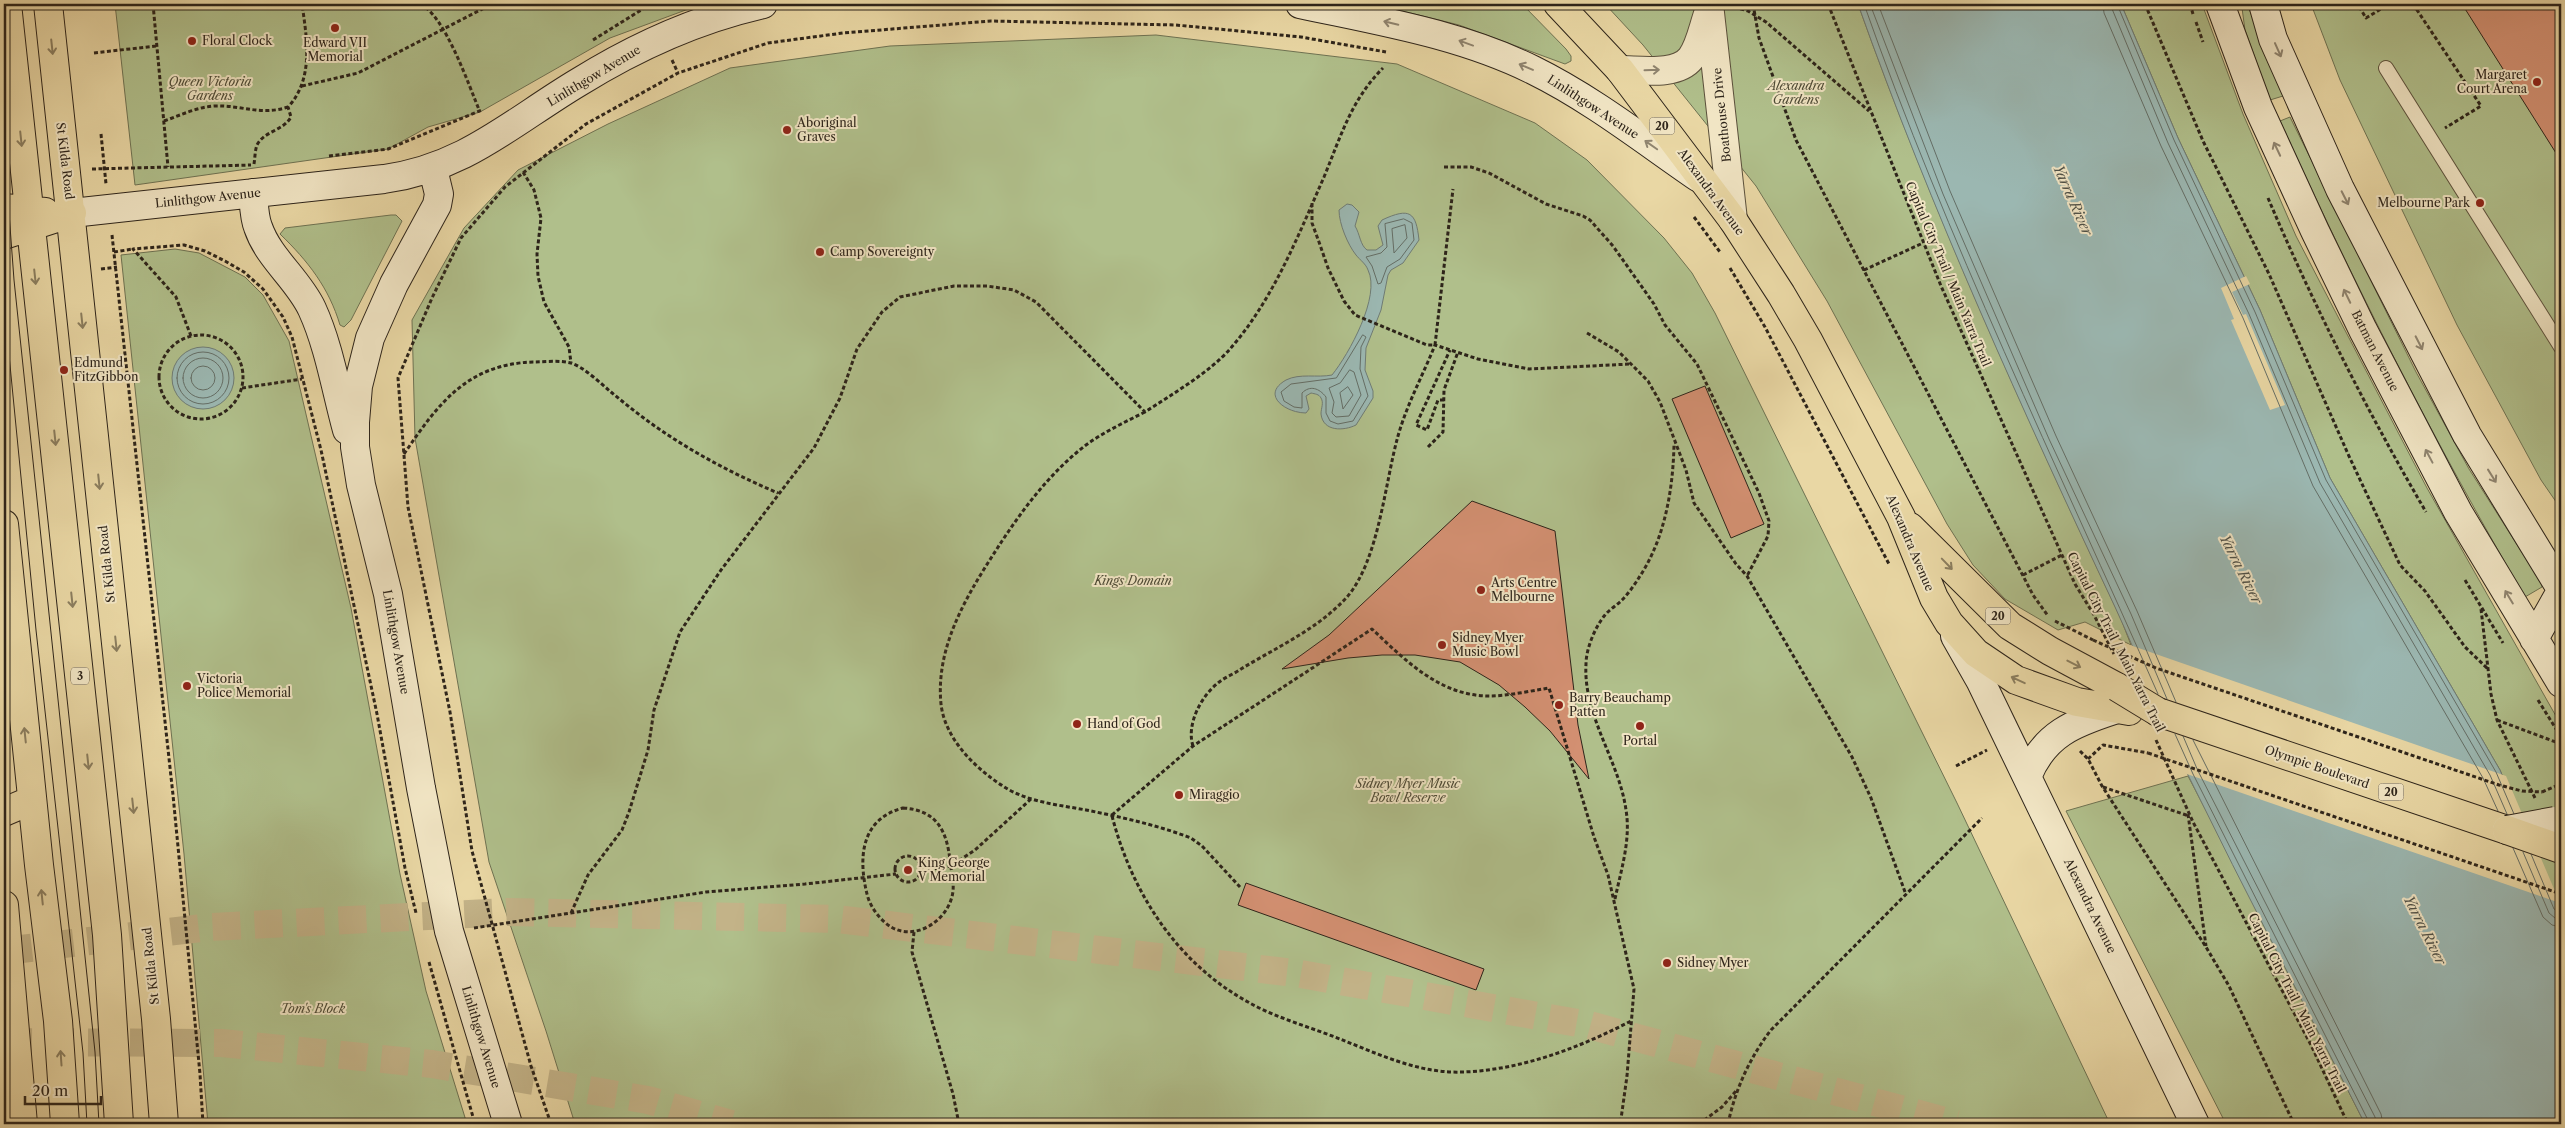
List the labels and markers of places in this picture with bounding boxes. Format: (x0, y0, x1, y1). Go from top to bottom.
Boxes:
marker: Edward VII Memorial (329, 22, 341, 34)
place label: Floral Clock (202, 33, 273, 48)
marker: Floral Clock (186, 35, 198, 47)
place label: Edward VII Memorial (303, 35, 367, 64)
place label: Margaret Court Arena (2457, 67, 2528, 96)
marker: Margaret Court Arena (2531, 76, 2543, 88)
place label: Aboriginal Graves (796, 115, 857, 144)
marker: Aboriginal Graves (781, 124, 793, 136)
place label: Melbourne Park (2377, 195, 2471, 210)
marker: Melbourne Park (2474, 197, 2486, 209)
place label: Camp Sovereignty (830, 244, 935, 259)
marker: Camp Sovereignty (814, 246, 826, 258)
place label: Edmund FitzGibbon (74, 355, 139, 384)
marker: Edmund FitzGibbon (58, 364, 70, 376)
place label: Arts Centre Melbourne (1490, 575, 1557, 604)
marker: Arts Centre Melbourne (1475, 584, 1487, 596)
place label: Sidney Myer Music Bowl (1452, 630, 1524, 659)
marker: Sidney Myer Music Bowl (1436, 639, 1448, 651)
place label: Victoria Police Memorial (196, 671, 292, 700)
marker: Victoria Police Memorial (181, 680, 193, 692)
place label: Barry Beauchamp Patten (1569, 690, 1671, 719)
marker: Barry Beauchamp Patten (1553, 699, 1565, 711)
place label: Hand of God (1087, 716, 1161, 731)
marker: Hand of God (1071, 718, 1083, 730)
marker: Portal (1634, 720, 1646, 732)
place label: Portal (1623, 733, 1658, 748)
place label: Miraggio (1189, 787, 1240, 802)
marker: Miraggio (1173, 789, 1185, 801)
place label: King George V Memorial (917, 855, 990, 884)
marker: King George V Memorial (902, 864, 914, 876)
place label: Sidney Myer (1677, 955, 1749, 970)
marker: Sidney Myer (1661, 957, 1673, 969)

